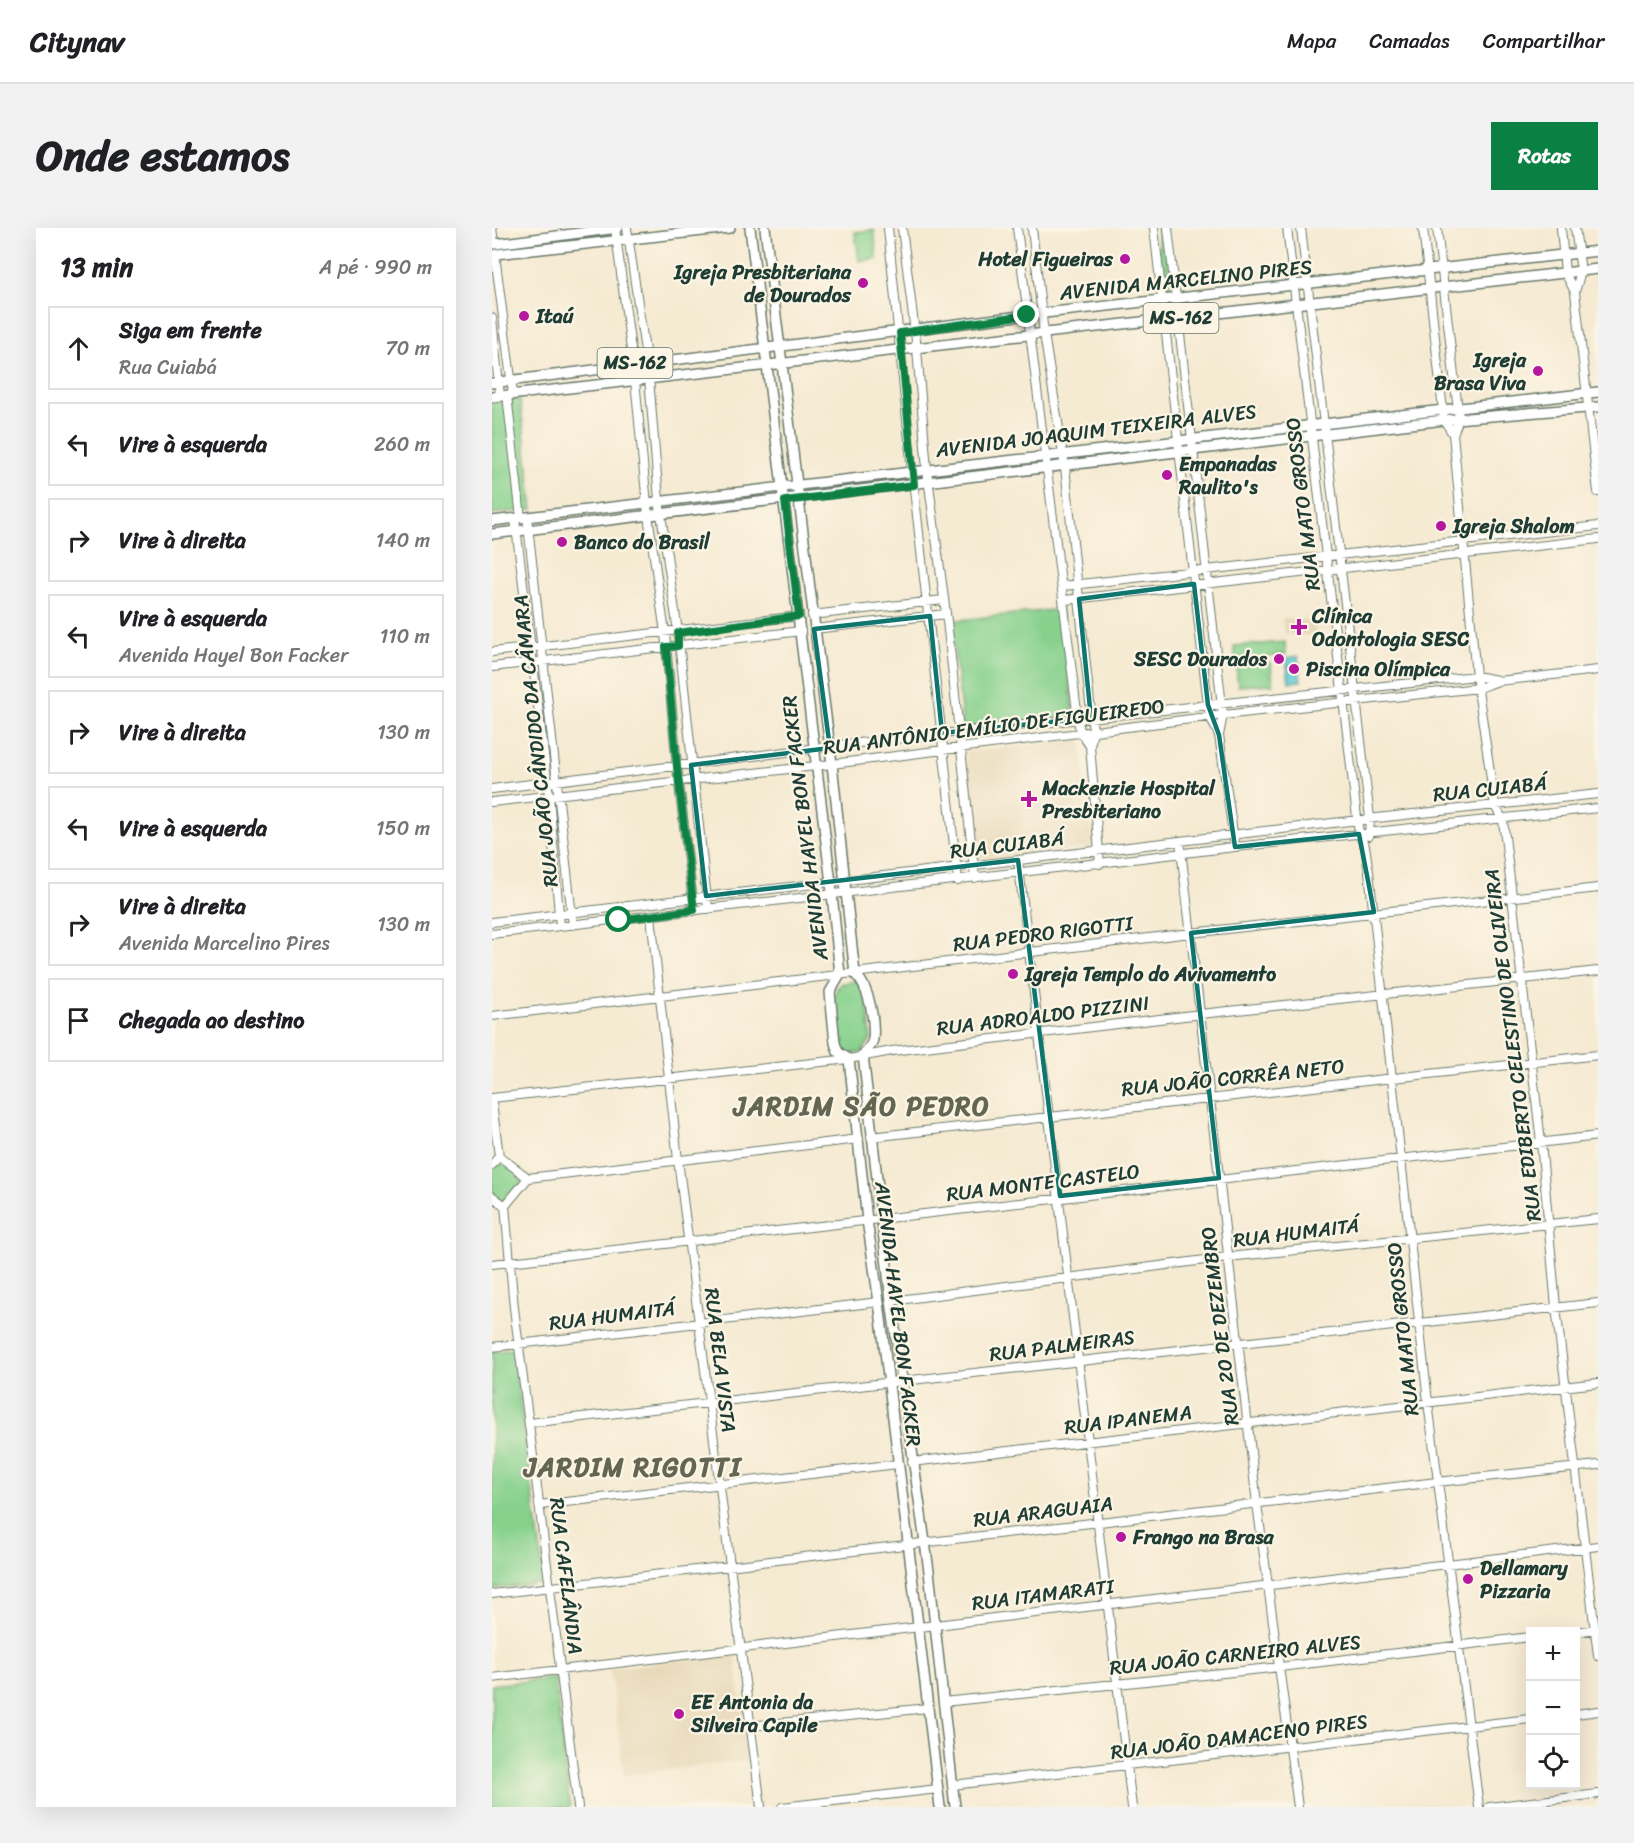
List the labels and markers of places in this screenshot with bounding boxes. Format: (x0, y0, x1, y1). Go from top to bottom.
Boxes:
place label: Hotel Figueiras (977, 242, 1114, 277)
marker: Hotel Figueiras (1118, 252, 1132, 266)
place label: Igreja Presbiteriana de Dourados (673, 255, 852, 313)
marker: Igreja Presbiteriana de Dourados (856, 276, 870, 290)
place label: Itaú (535, 299, 575, 334)
marker: Itaú (517, 309, 531, 323)
place label: Igreja Brasa Viva (1434, 343, 1527, 401)
marker: Igreja Brasa Viva (1531, 364, 1545, 378)
place label: Empanadas Raulito's (1178, 447, 1278, 505)
marker: Empanadas Raulito's (1160, 468, 1174, 482)
place label: Igreja Shalom (1452, 509, 1575, 544)
marker: Igreja Shalom (1434, 519, 1448, 533)
place label: Banco do Brasil (574, 525, 711, 560)
marker: Banco do Brasil (555, 535, 569, 549)
place label: Clínica Odontologia SESC (1311, 599, 1469, 657)
marker: Clínica Odontologia SESC (1290, 618, 1308, 636)
place label: SESC Dourados (1133, 642, 1268, 677)
marker: SESC Dourados (1272, 652, 1286, 666)
place label: Piscina Olímpica (1306, 652, 1451, 687)
marker: Piscina Olímpica (1287, 662, 1301, 676)
place label: Mackenzie Hospital Presbiteriano (1041, 771, 1216, 829)
marker: Mackenzie Hospital Presbiteriano (1020, 790, 1038, 808)
place label: Igreja Templo do Avivamento (1024, 957, 1276, 992)
marker: Igreja Templo do Avivamento (1006, 967, 1020, 981)
place label: Frango na Brasa (1132, 1520, 1274, 1555)
marker: Frango na Brasa (1114, 1530, 1128, 1544)
place label: Dellamary Pizzaria (1480, 1551, 1568, 1609)
marker: Dellamary Pizzaria (1461, 1572, 1475, 1586)
place label: EE Antonia da Silveira Capile (690, 1685, 819, 1743)
marker: EE Antonia da Silveira Capile (672, 1707, 686, 1721)

